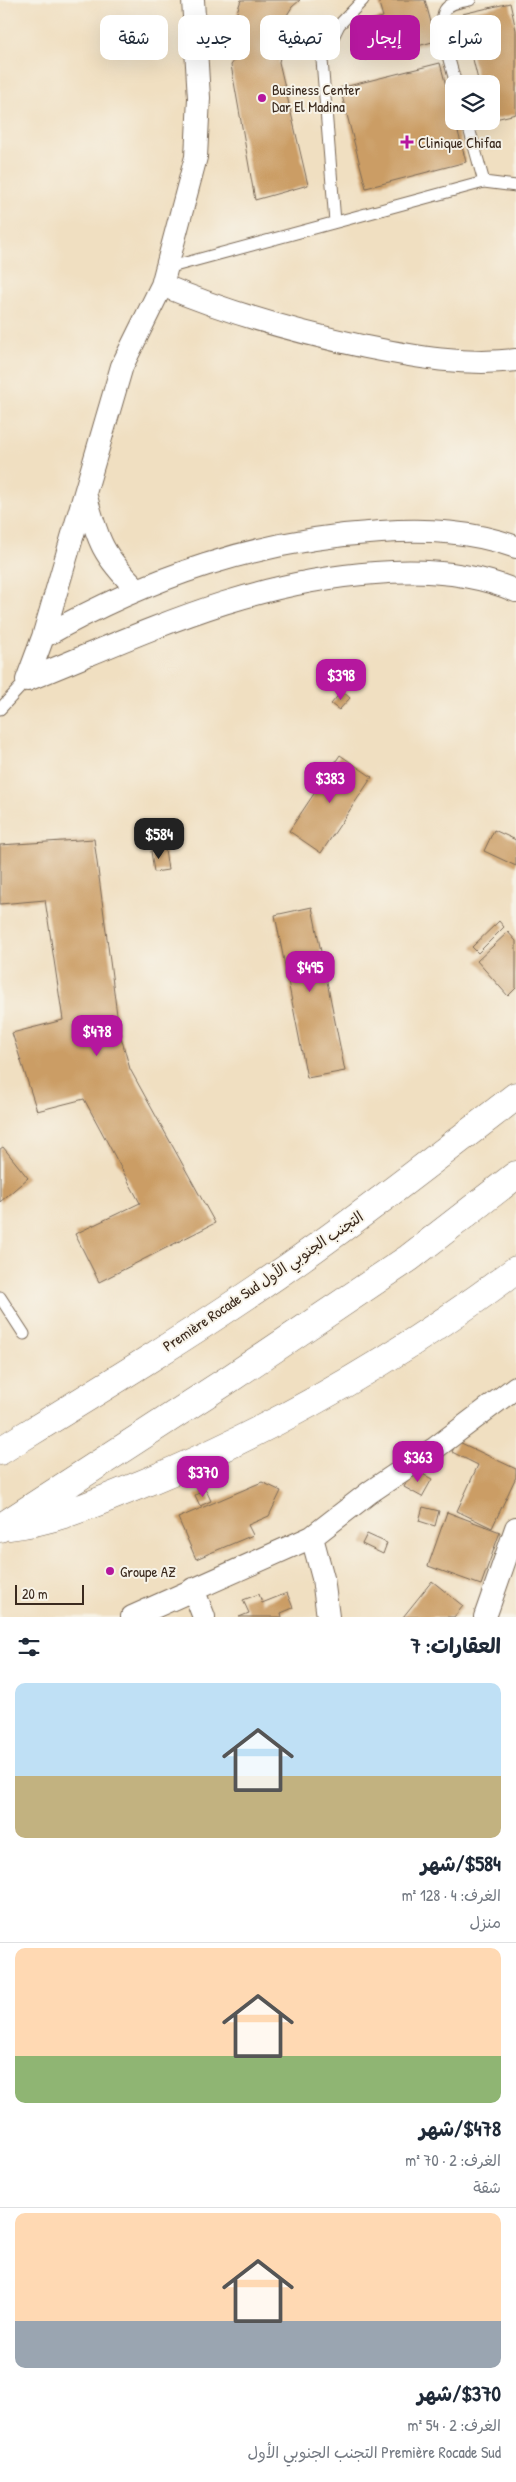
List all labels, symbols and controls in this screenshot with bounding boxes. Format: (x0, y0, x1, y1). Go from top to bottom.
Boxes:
chip: شقة (100, 15, 168, 60)
chip: جديد (178, 15, 250, 60)
chip: تصفية (260, 15, 340, 60)
chip: إيجار (350, 15, 420, 60)
chip: شراء (430, 15, 501, 60)
map controls (445, 75, 500, 130)
button: layers (445, 75, 500, 130)
place label: Business Center Dar El Madina (272, 79, 361, 117)
marker: Business Center Dar El Madina (256, 92, 268, 104)
place label: Clinique Chifaa (418, 132, 501, 153)
marker: Clinique Chifaa (400, 135, 414, 149)
pin: $398 (311, 658, 371, 701)
text: $398 (327, 664, 355, 686)
pin: $383 (300, 762, 360, 804)
text: $383 (315, 767, 345, 789)
pin: $584 (129, 818, 189, 860)
text: $584 (145, 823, 173, 845)
pin: $495 (280, 950, 340, 993)
text: $495 (297, 956, 323, 978)
pin: $478 (67, 1014, 127, 1057)
text: $478 (83, 1020, 111, 1042)
street label: Première Rocade Sud التجنب الجنوبي الأول (159, 1206, 369, 1359)
pin: $363 (388, 1440, 448, 1483)
text: $363 (404, 1446, 432, 1468)
pin: $370 (173, 1456, 233, 1498)
text: $370 (188, 1461, 218, 1483)
place label: Groupe AZ (120, 1561, 176, 1582)
marker: Groupe AZ (104, 1565, 116, 1577)
scale bar (15, 1582, 84, 1605)
text: 20 m (22, 1584, 48, 1603)
text: العقارات: 7 (411, 1631, 501, 1660)
icon: filters (15, 1633, 43, 1661)
icon: home (213, 1715, 303, 1805)
text: $584/شهر (421, 1849, 501, 1878)
text: الغرف: 4 · 128 m² (402, 1884, 501, 1906)
text: منزل (469, 1911, 501, 1933)
icon: home (213, 1981, 303, 2071)
text: $478/شهر (419, 2114, 501, 2143)
text: الغرف: 2 · 70 m² (405, 2149, 501, 2171)
text: شقة (473, 2176, 501, 2198)
icon: home (213, 2246, 303, 2336)
text: $370/شهر (417, 2379, 501, 2408)
text: الغرف: 2 · 54 m² (408, 2414, 501, 2436)
text: Première Rocade Sud التجنب الجنوبي الأول (247, 2441, 501, 2463)

